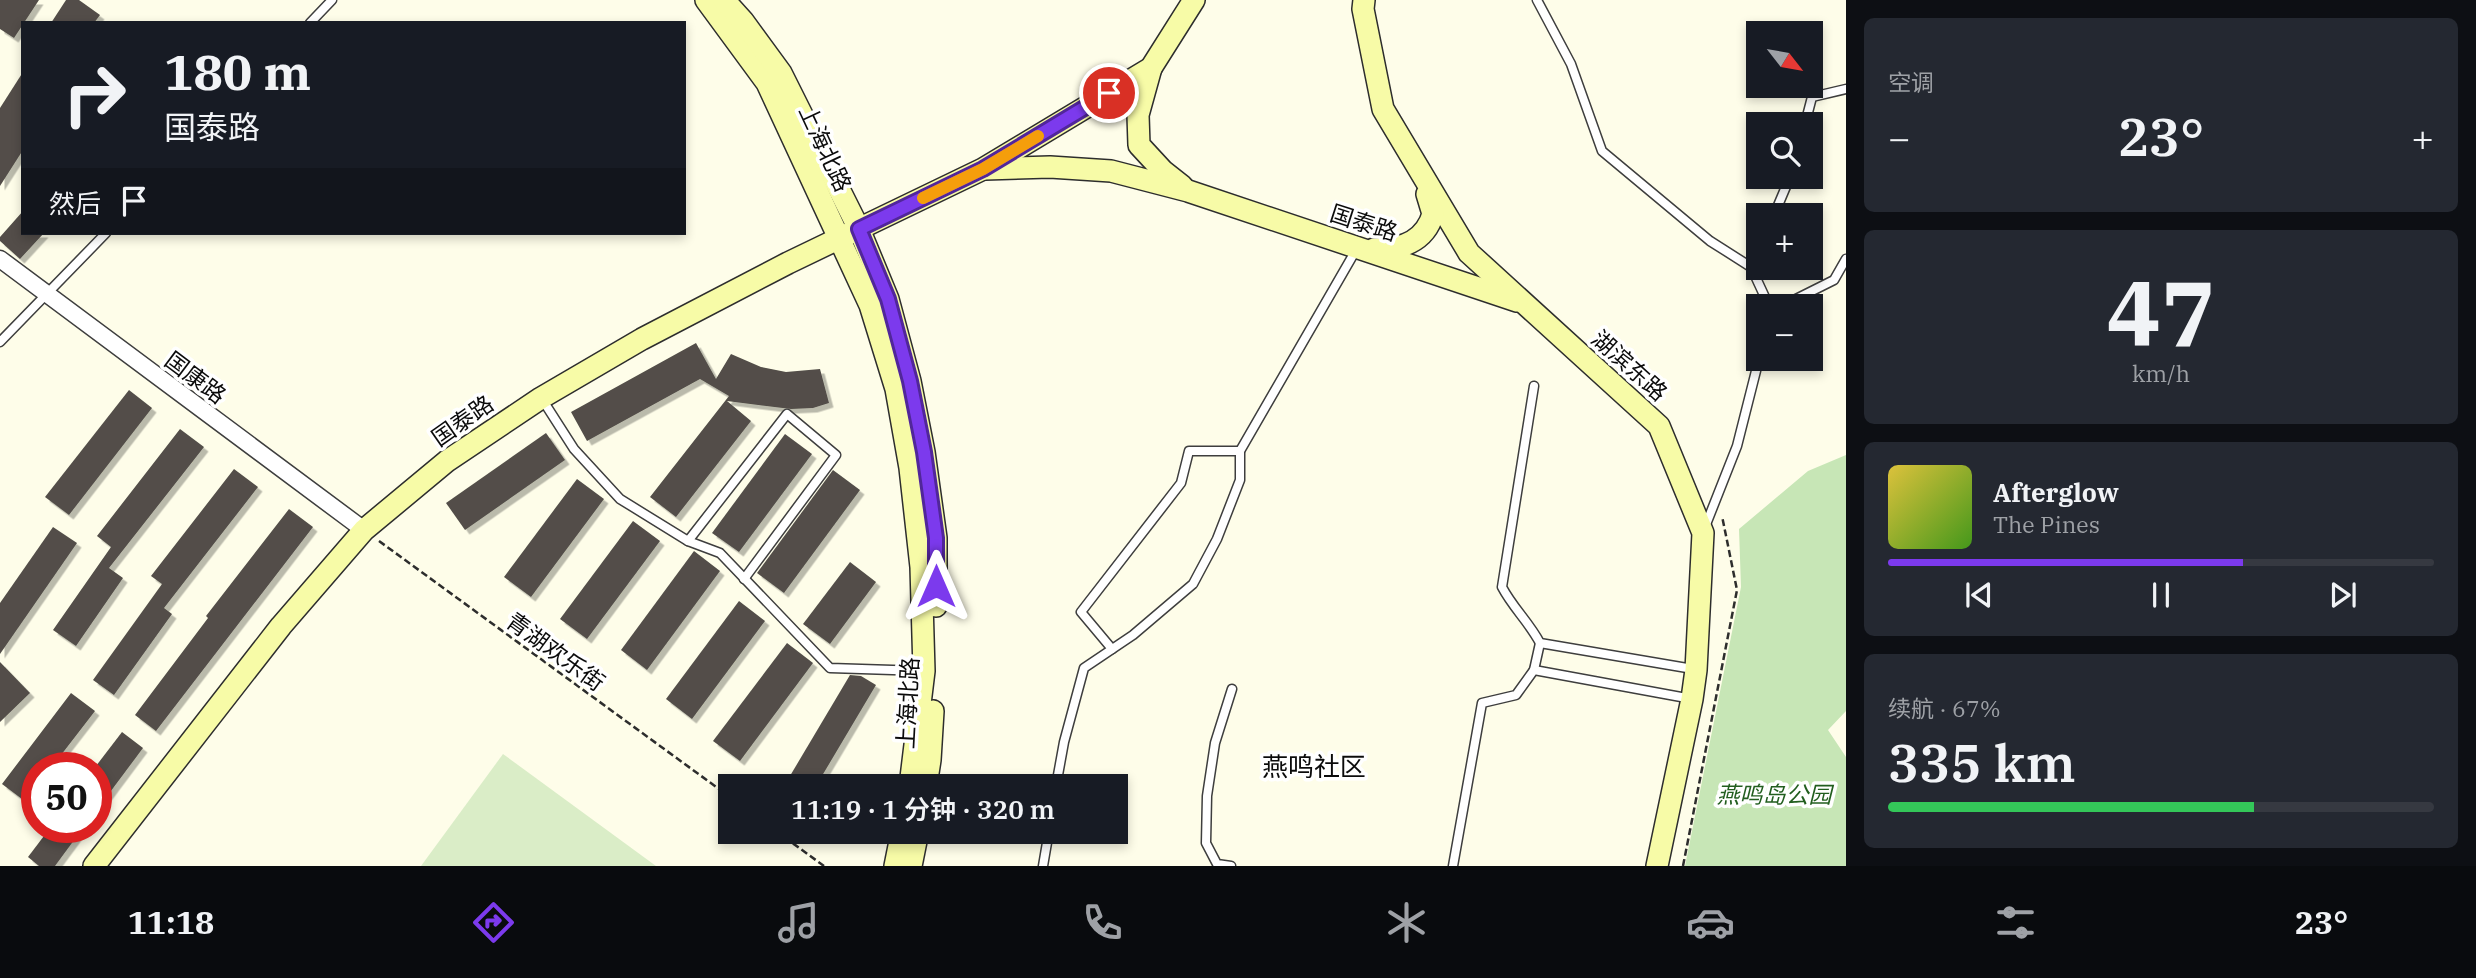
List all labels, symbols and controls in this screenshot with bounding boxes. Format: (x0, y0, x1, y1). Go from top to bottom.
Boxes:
north arrow (1746, 21, 1824, 98)
map controls (1746, 21, 1823, 371)
text: 180 m (164, 40, 311, 103)
icon: right (49, 49, 140, 140)
pin (1079, 63, 1139, 123)
text: 空调 (1888, 67, 1934, 97)
icon: arrive (1090, 74, 1128, 112)
street label: 上海北路 (793, 100, 859, 196)
text: 23° (2118, 103, 2204, 170)
text: 国泰路 (164, 106, 260, 148)
button: search (1746, 112, 1823, 189)
text: − (1888, 113, 1911, 162)
text: + (2411, 113, 2434, 162)
icon: arrive (115, 182, 153, 220)
text: 然后 (49, 186, 101, 220)
street label: 国泰路 (1327, 197, 1401, 247)
button: + (1746, 203, 1823, 280)
text: 47 (2106, 253, 2216, 371)
button: − (1746, 294, 1823, 371)
street label: 湖滨东路 (1586, 323, 1674, 407)
street label: 国康路 (159, 344, 233, 410)
text: km/h (2132, 358, 2190, 388)
street label: 国泰路 (425, 388, 499, 452)
text: Afterglow (1993, 475, 2119, 509)
text: The Pines (1993, 509, 2100, 539)
position arrow (899, 549, 973, 623)
icon: previous (1960, 576, 1998, 614)
icon: pause (2142, 576, 2180, 614)
icon: next (2324, 576, 2362, 614)
street label: 青湖欢乐街 (501, 605, 611, 697)
street label: 上海北路 (890, 656, 924, 750)
text: 续航 · 67% (1888, 693, 2001, 723)
text: 335 km (1888, 729, 2076, 796)
district label: 燕鸣社区 (1262, 749, 1366, 783)
speed limit sign: 50 (21, 752, 112, 843)
park label: 燕鸣岛公园 (1717, 779, 1835, 809)
text: 11:19 · 1 分钟 · 320 m (791, 792, 1055, 826)
icon: directions (469, 898, 518, 947)
icon: music (774, 898, 823, 947)
icon: phone (1078, 898, 1127, 947)
icon: climate (1382, 898, 1431, 947)
icon: car (1686, 898, 1735, 947)
icon: filters (1991, 898, 2040, 947)
text: 11:18 (128, 901, 214, 943)
text: 23° (2295, 901, 2348, 943)

